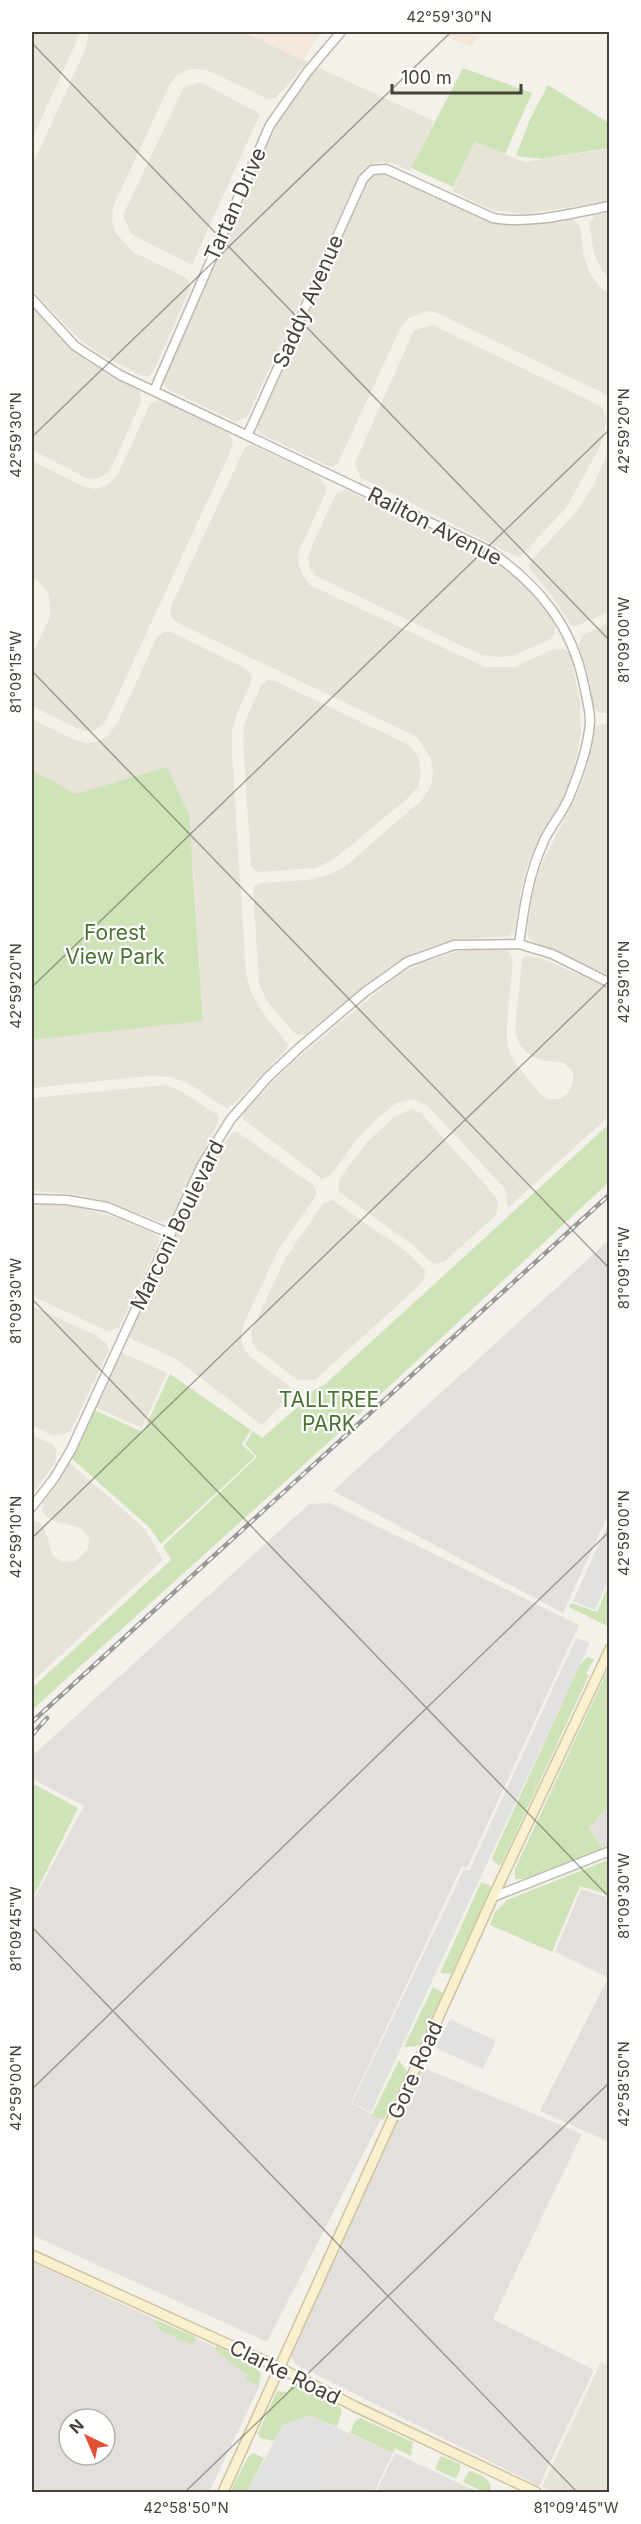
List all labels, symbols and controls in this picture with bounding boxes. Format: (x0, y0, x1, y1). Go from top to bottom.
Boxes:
text: 42°59'30"N (406, 7, 492, 26)
scale bar (392, 57, 521, 95)
text: 100 m (401, 67, 452, 88)
street label: Tartan Drive (199, 144, 271, 264)
street label: Saddy Avenue (268, 231, 348, 371)
text: 42°59'20"N (614, 388, 633, 474)
text: 42°59'30"N (6, 392, 25, 478)
street label: Railton Avenue (364, 481, 506, 571)
text: 81°09'00"W (614, 597, 633, 683)
text: 81°09'15"W (6, 631, 25, 713)
park label: Forest View Park (65, 920, 165, 969)
text: 42°59'10"N (614, 941, 633, 1023)
text: 42°59'20"N (6, 943, 25, 1029)
street label: Marconi Boulevard (125, 1136, 229, 1314)
text: 81°09'15"W (614, 1227, 633, 1309)
text: 81°09'30"W (6, 1258, 25, 1344)
park label: TALLTREE PARK (279, 1387, 379, 1436)
text: 42°59'00"N (614, 1490, 633, 1576)
text: 42°59'10"N (6, 1496, 25, 1578)
text: 81°09'30"W (614, 1853, 633, 1939)
text: 81°09'45"W (6, 1886, 25, 1972)
street label: Gore Road (382, 2017, 448, 2123)
text: 42°58'50"N (614, 2041, 633, 2127)
text: 42°59'00"N (6, 2045, 25, 2131)
street label: Clarke Road (225, 2334, 345, 2410)
north arrow (57, 2407, 117, 2467)
text: N (65, 2415, 88, 2438)
text: 42°58'50"N (143, 2498, 229, 2517)
text: 81°09'45"W (533, 2498, 619, 2517)

